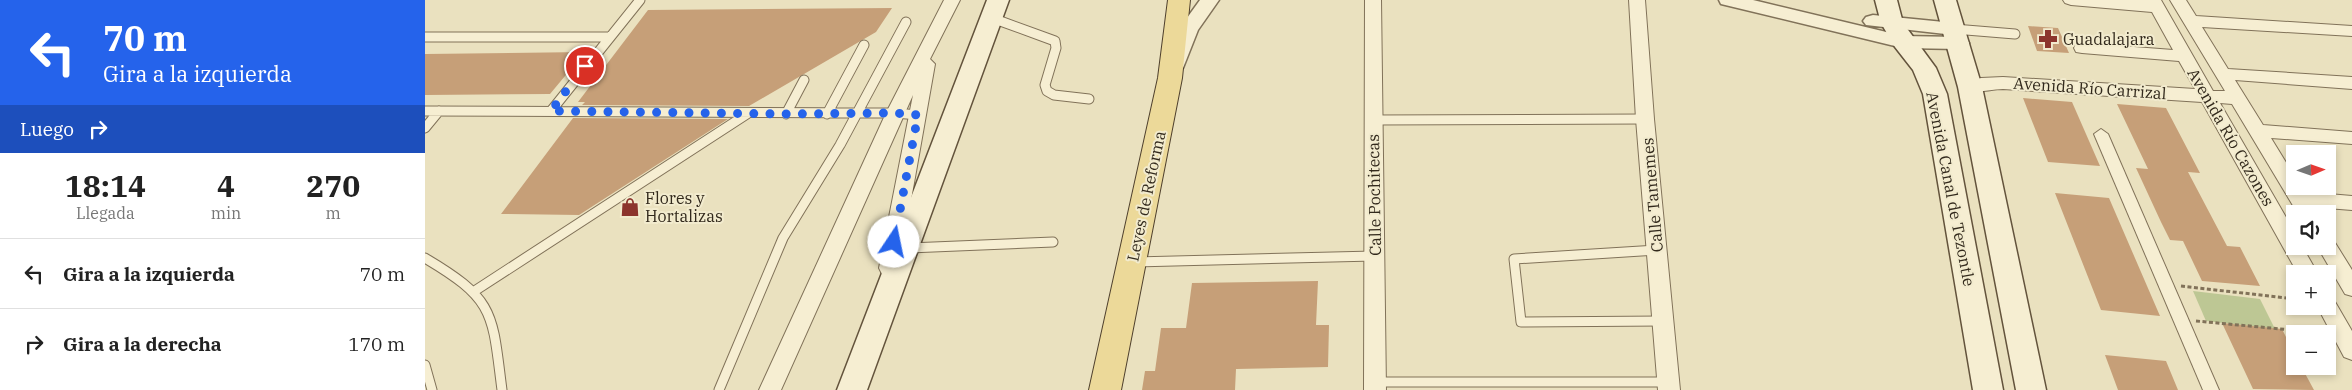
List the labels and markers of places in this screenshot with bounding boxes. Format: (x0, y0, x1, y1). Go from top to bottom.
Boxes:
pharmacy icon: Guadalajara (2037, 28, 2059, 50)
place label: Guadalajara (2063, 29, 2155, 49)
pin (564, 45, 606, 87)
place label: Flores y Hortalizas (645, 188, 723, 226)
shop icon: Flores y Hortalizas (619, 196, 641, 218)

